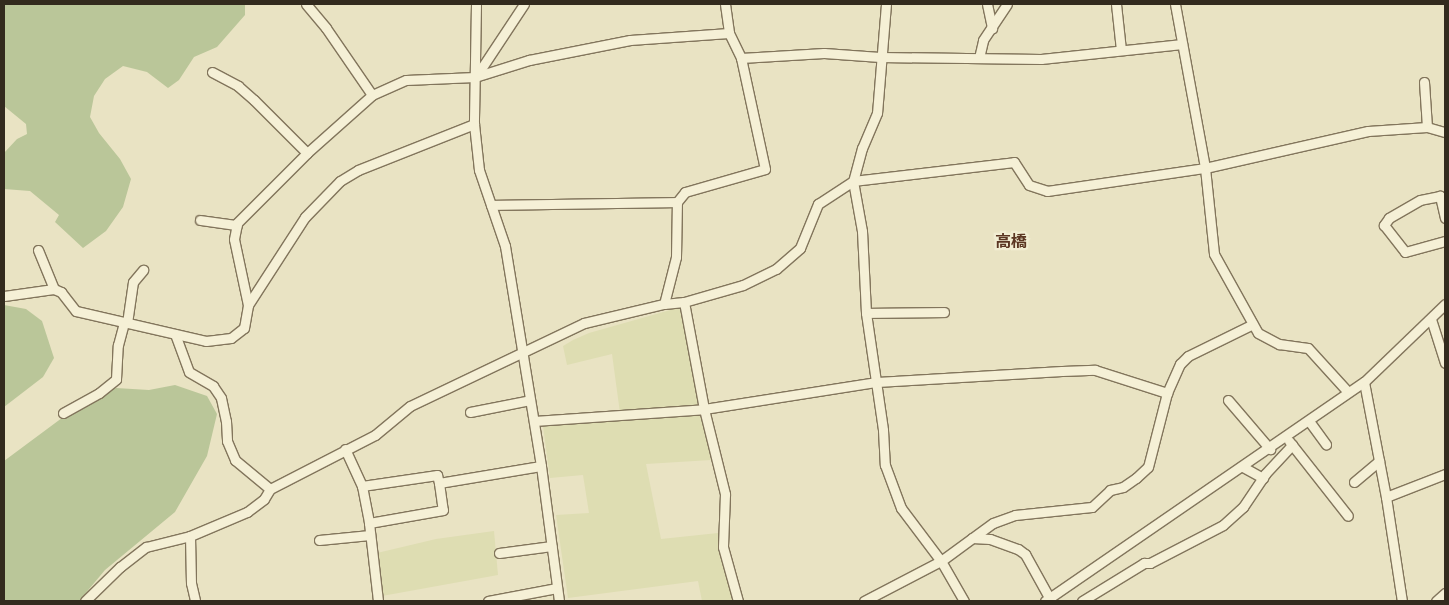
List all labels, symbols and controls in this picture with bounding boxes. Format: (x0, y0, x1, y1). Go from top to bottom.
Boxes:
district label: 高橋 (995, 231, 1027, 251)

